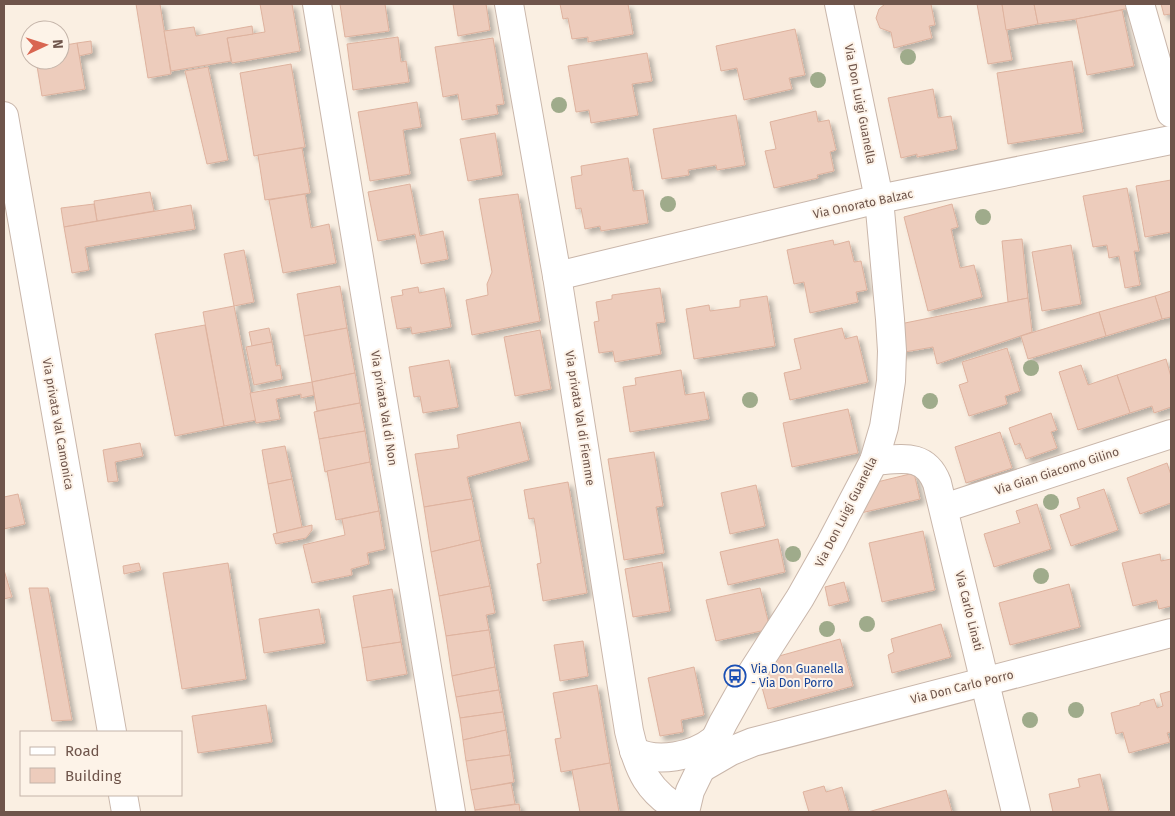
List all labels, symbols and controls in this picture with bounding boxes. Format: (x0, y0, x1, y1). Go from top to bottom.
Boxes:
north arrow (20, 20, 70, 70)
text: N (49, 39, 66, 49)
street label: Via Don Luigi Guanella (842, 43, 878, 165)
street label: Via Onorato Balzac (812, 187, 915, 221)
street label: Via privata Val di Non (368, 349, 400, 467)
street label: Via privata Val di Fiemme (562, 349, 598, 487)
street label: Via privata Val Camonica (40, 357, 76, 491)
street label: Via Gian Giacomo Gilino (993, 444, 1121, 498)
street label: Via Don Luigi Guanella (812, 455, 880, 569)
street label: Via Carlo Linati (952, 570, 986, 652)
place label: Via Don Guanella - Via Don Porro (751, 662, 844, 690)
bus stop icon: Via Don Guanella - Via Don Porro (723, 664, 747, 688)
street label: Via Don Carlo Porro (909, 667, 1015, 707)
legend (20, 731, 182, 796)
text: Road (65, 742, 100, 760)
text: Building (65, 767, 121, 785)

